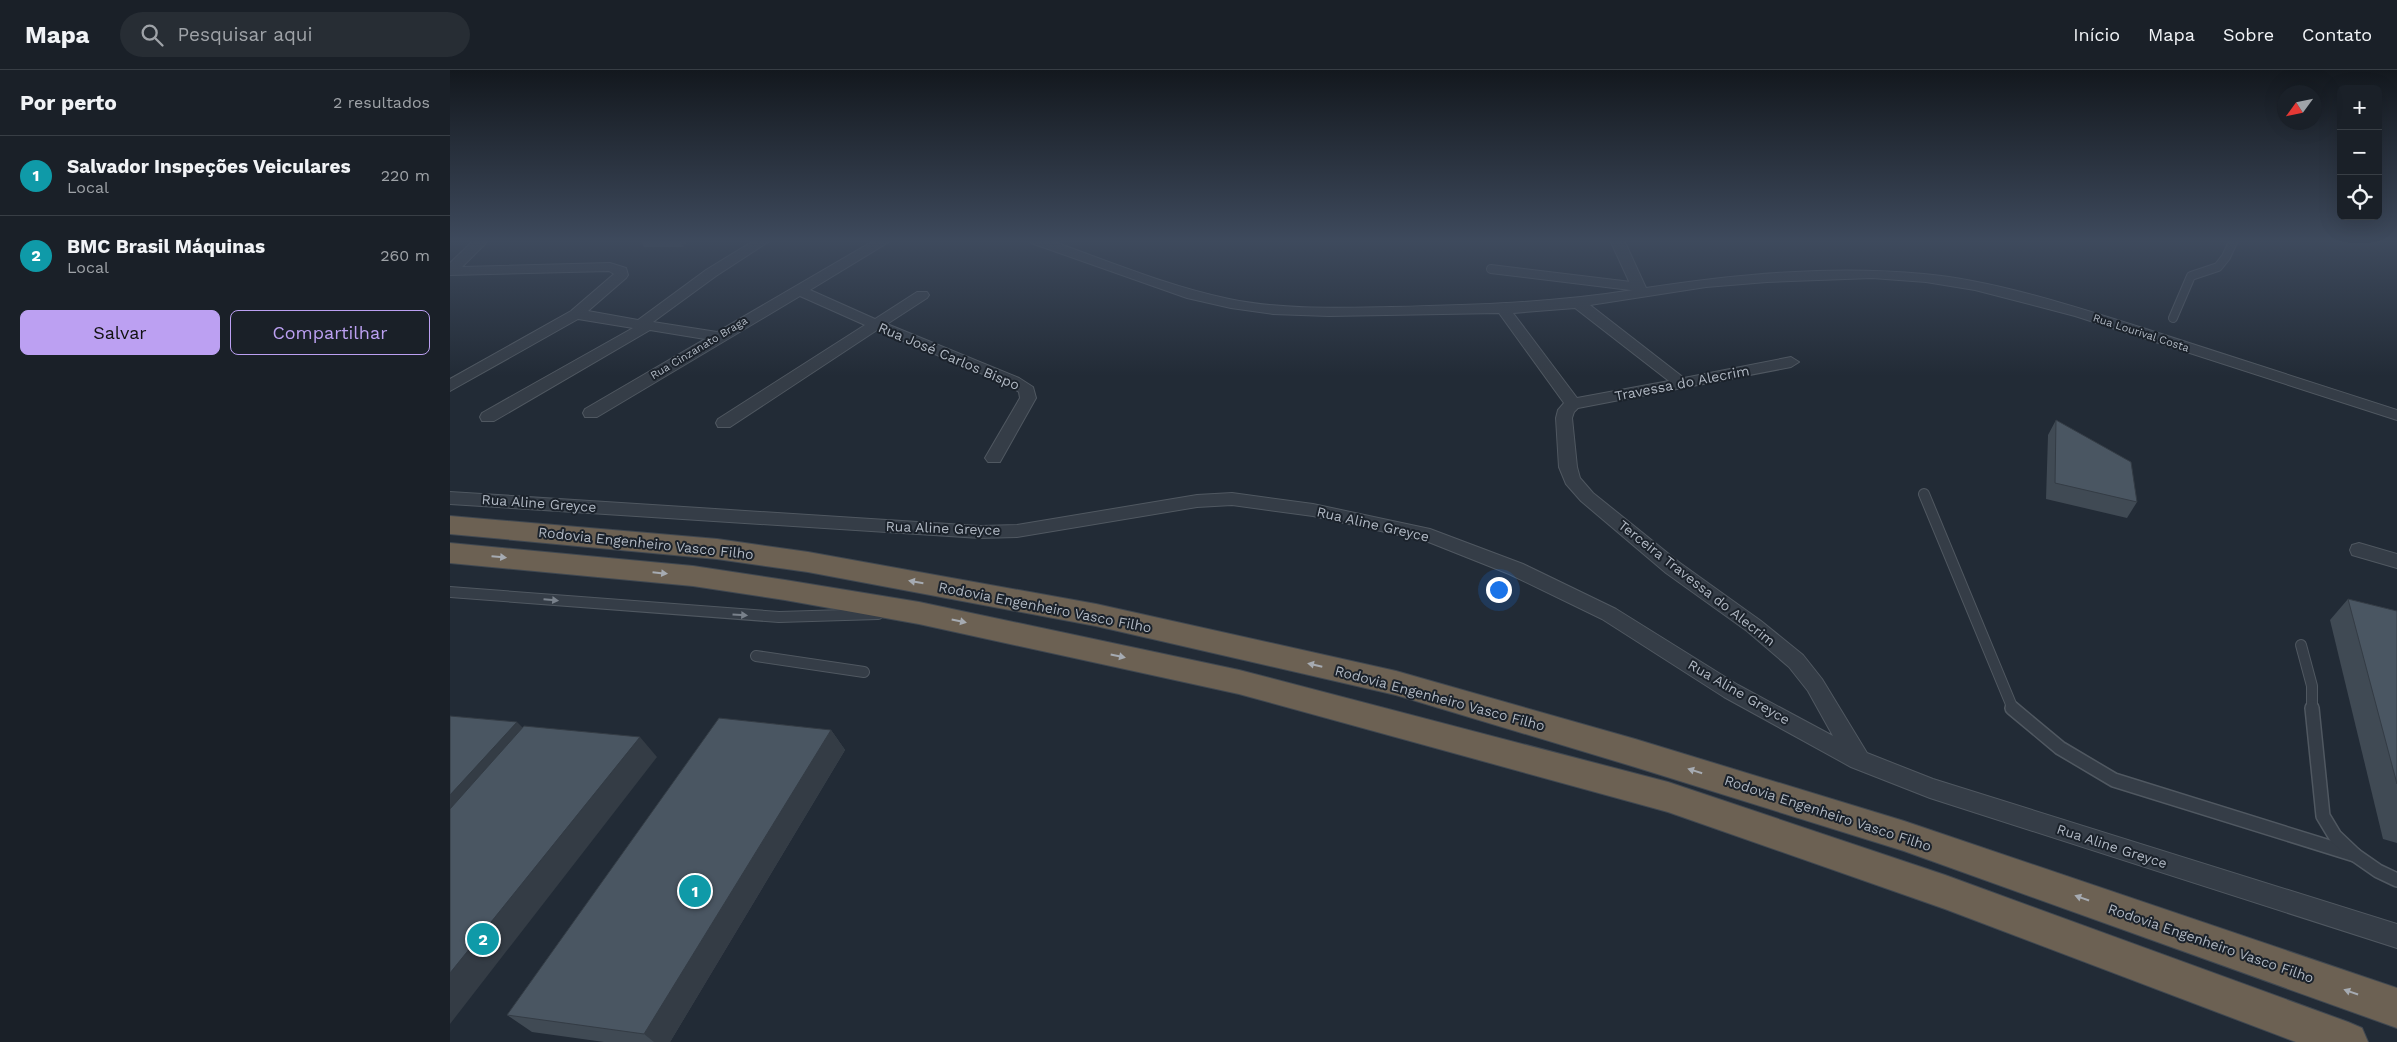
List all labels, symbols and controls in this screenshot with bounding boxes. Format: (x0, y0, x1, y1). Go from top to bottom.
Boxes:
search box (120, 12, 470, 57)
text: Mapa (25, 21, 90, 49)
icon: search (138, 21, 166, 49)
text: Pesquisar aqui (178, 23, 313, 46)
text: Início (2073, 24, 2120, 45)
text: Mapa (2148, 24, 2195, 45)
text: Sobre (2223, 24, 2274, 45)
text: Contato (2302, 24, 2372, 45)
north arrow (2277, 85, 2322, 130)
map controls (2337, 85, 2382, 220)
button: + (2337, 85, 2382, 130)
text: Por perto (20, 90, 117, 115)
text: 2 resultados (333, 93, 430, 112)
button: − (2337, 130, 2382, 175)
text: Salvador Inspeções Veiculares (67, 155, 351, 178)
text: 1 (33, 166, 39, 185)
text: 220 m (381, 166, 430, 185)
button: locate (2337, 175, 2382, 220)
text: Local (67, 178, 109, 197)
text: BMC Brasil Máquinas (67, 235, 265, 258)
text: 2 (31, 246, 41, 265)
text: 260 m (380, 246, 430, 265)
text: Local (67, 258, 109, 277)
button: Salvar (20, 310, 220, 355)
button: Compartilhar (230, 310, 430, 355)
street label: Rua Lourival Costa (2091, 311, 2191, 355)
street label: Rua Cinzanato Braga (648, 314, 750, 382)
street label: Rua José Carlos Bispo (876, 319, 1022, 393)
street label: Travessa do Alecrim (1613, 362, 1751, 404)
street label: Rua Aline Greyce (481, 491, 597, 515)
street label: Rua Aline Greyce (1315, 503, 1431, 545)
street label: Terceira Travessa do Alecrim (1615, 517, 1779, 649)
street label: Rua Aline Greyce (885, 518, 1001, 538)
street label: Rodovia Engenheiro Vasco Filho (537, 524, 755, 562)
one-way arrow (491, 554, 507, 562)
one-way arrow (653, 569, 669, 577)
one-way arrow (907, 577, 923, 585)
your location (1486, 577, 1512, 603)
street label: Rodovia Engenheiro Vasco Filho (937, 578, 1153, 636)
one-way arrow (543, 596, 559, 604)
one-way arrow (733, 611, 749, 619)
one-way arrow (951, 617, 966, 625)
one-way arrow (1110, 652, 1125, 660)
street label: Rua Aline Greyce (1685, 656, 1793, 728)
one-way arrow (1307, 661, 1322, 669)
street label: Rodovia Engenheiro Vasco Filho (1333, 662, 1547, 734)
one-way arrow (1687, 767, 1702, 775)
street label: Rodovia Engenheiro Vasco Filho (1723, 772, 1933, 854)
street label: Rua Aline Greyce (2055, 821, 2169, 871)
pin: 1 (679, 872, 711, 910)
one-way arrow (2074, 894, 2089, 902)
street label: Rodovia Engenheiro Vasco Filho (2106, 900, 2316, 986)
pin: 2 (467, 920, 499, 958)
one-way arrow (2343, 988, 2358, 996)

